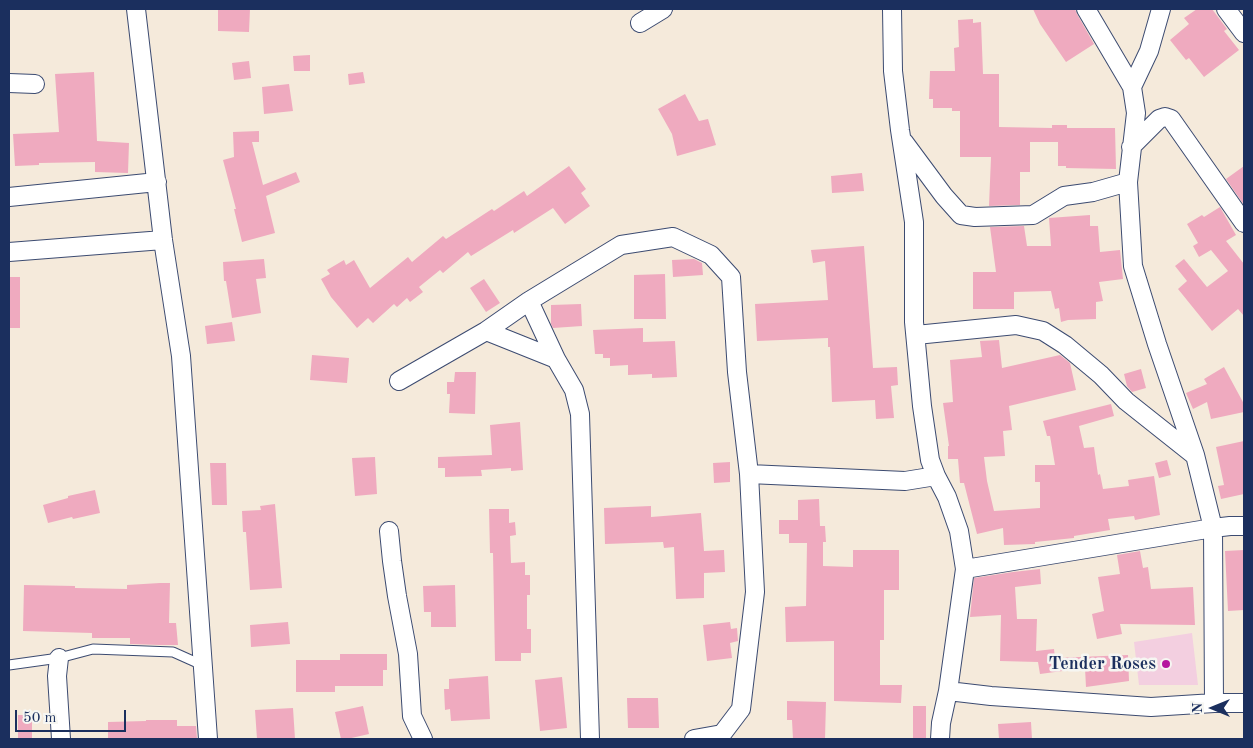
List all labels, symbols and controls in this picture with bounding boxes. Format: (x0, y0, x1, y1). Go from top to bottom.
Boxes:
place label: Tender Roses (1049, 653, 1156, 675)
marker: Tender Roses (1160, 658, 1172, 670)
north arrow (1188, 683, 1238, 733)
scale bar (18, 700, 129, 732)
text: N (1191, 703, 1205, 713)
text: 50 m (23, 711, 57, 726)

